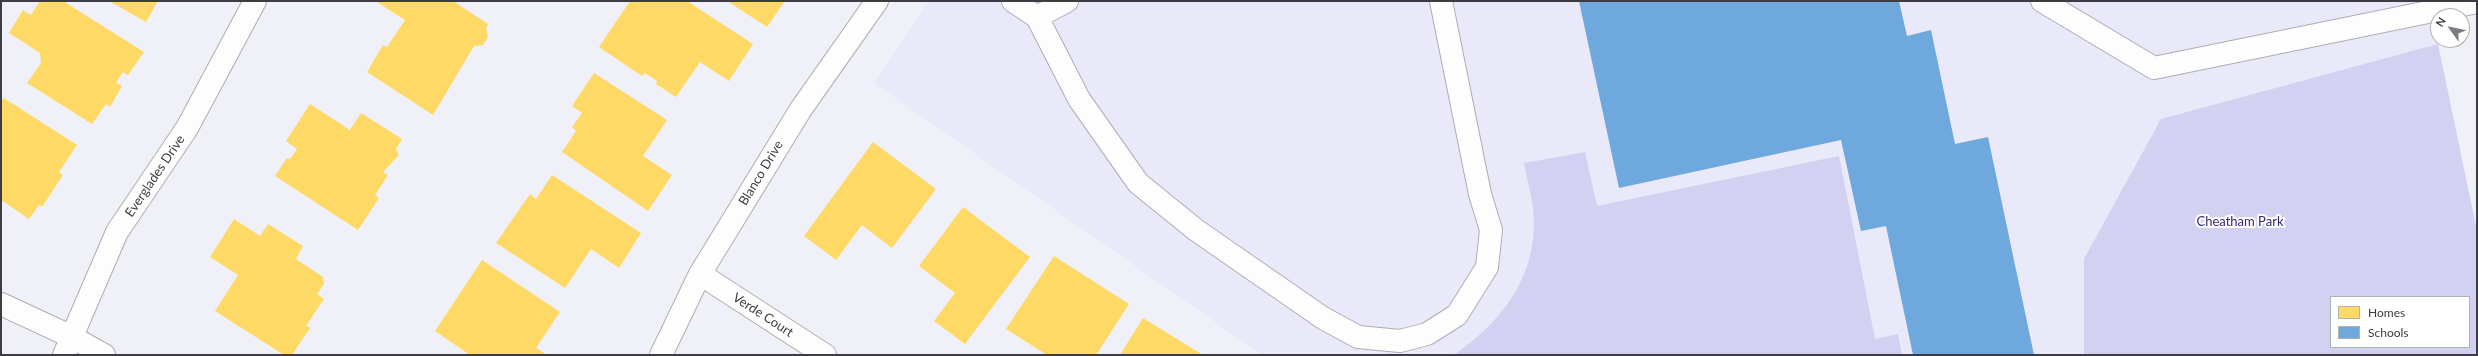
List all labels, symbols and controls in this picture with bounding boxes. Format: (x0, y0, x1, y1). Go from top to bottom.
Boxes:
north arrow (2430, 8, 2470, 48)
text: N (2433, 15, 2448, 29)
street label: Everglades Drive (122, 132, 188, 220)
street label: Blanco Drive (736, 138, 786, 208)
park label: Cheatham Park (2197, 214, 2283, 230)
street label: Verde Court (730, 290, 796, 340)
legend (2330, 296, 2470, 348)
text: Homes (2368, 305, 2405, 320)
text: Schools (2368, 325, 2409, 340)

